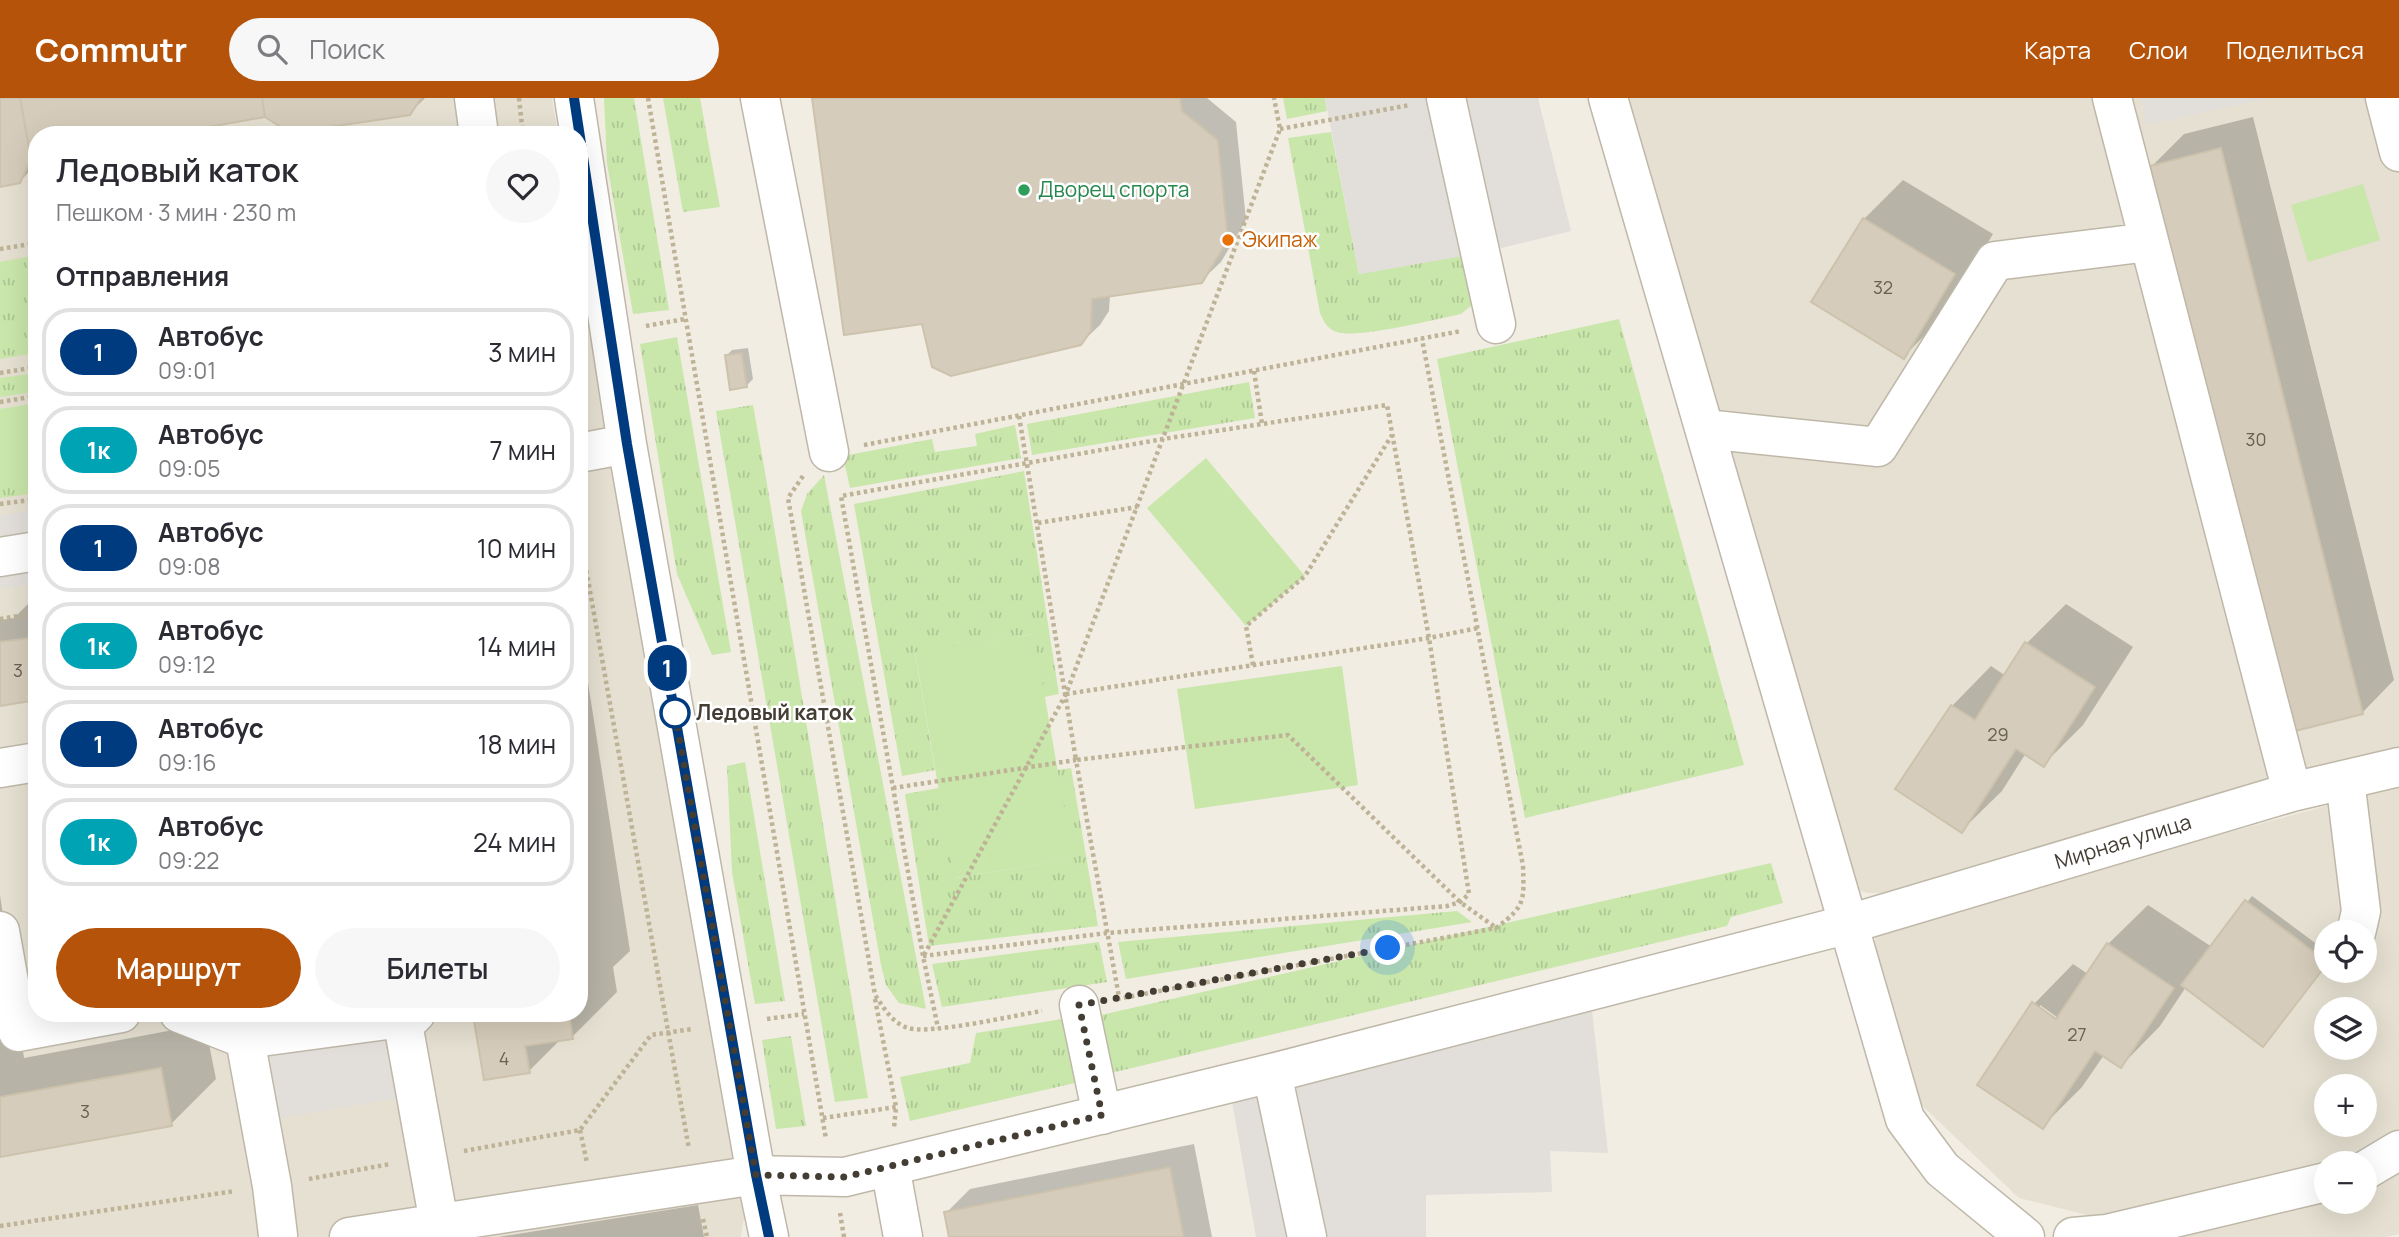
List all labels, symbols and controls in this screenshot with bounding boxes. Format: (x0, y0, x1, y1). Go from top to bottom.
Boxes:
search box (229, 18, 719, 81)
text: Commutr (35, 27, 187, 72)
icon: search (253, 30, 291, 68)
text: Поиск (309, 31, 385, 67)
text: Карта (2024, 33, 2091, 66)
text: Слои (2129, 33, 2188, 66)
text: Поделиться (2226, 33, 2364, 66)
text: Ледовый каток (56, 147, 298, 192)
button: heart (486, 149, 560, 223)
place label: Дворец спорта (1038, 175, 1189, 203)
marker: Дворец спорта (1016, 182, 1032, 198)
text: Пешком · 3 мин · 230 m (56, 196, 296, 228)
place label: Экипаж (1242, 225, 1318, 253)
marker: Экипаж (1220, 232, 1236, 248)
text: Отправления (56, 258, 229, 294)
house number: 32 (1873, 275, 1893, 299)
text: Автобус (158, 318, 264, 354)
text: 3 мин (488, 334, 556, 370)
text: 1 (93, 335, 104, 368)
text: 09:01 (158, 354, 216, 386)
text: Автобус (158, 416, 264, 452)
house number: 30 (2246, 427, 2266, 451)
text: 7 мин (490, 432, 556, 468)
text: 1к (87, 433, 110, 466)
text: 09:05 (158, 452, 221, 484)
text: Автобус (158, 514, 264, 550)
text: 10 мин (477, 530, 556, 566)
text: 1 (93, 531, 104, 564)
text: 09:08 (158, 550, 221, 582)
text: Автобус (158, 612, 264, 648)
text: 14 мин (477, 628, 556, 664)
text: 1к (87, 629, 110, 662)
line badge: 1 (644, 645, 690, 691)
text: 09:12 (158, 648, 215, 680)
text: 1 (662, 651, 672, 684)
house number: 3 (13, 658, 23, 682)
marker: Ледовый каток (660, 698, 690, 728)
place label: Ледовый каток (696, 698, 854, 726)
text: Автобус (158, 710, 264, 746)
house number: 29 (1987, 722, 2009, 746)
text: 18 мин (477, 726, 556, 762)
text: 1 (93, 727, 104, 760)
text: 09:16 (158, 746, 216, 778)
street label: Мирная улица (2051, 807, 2194, 875)
text: Автобус (158, 808, 264, 844)
text: 24 мин (473, 824, 556, 860)
text: 1к (87, 825, 110, 858)
text: 09:22 (158, 844, 219, 876)
map controls (2314, 920, 2377, 1214)
button: locate (2314, 920, 2377, 983)
button: Маршрут (56, 928, 301, 1008)
button: Билеты (315, 928, 560, 1008)
your location (1370, 930, 1405, 965)
button: layers (2314, 997, 2377, 1060)
house number: 27 (2067, 1022, 2087, 1046)
house number: 4 (499, 1046, 509, 1070)
button: + (2314, 1074, 2377, 1137)
house number: 3 (80, 1099, 90, 1123)
button: − (2314, 1151, 2377, 1214)

